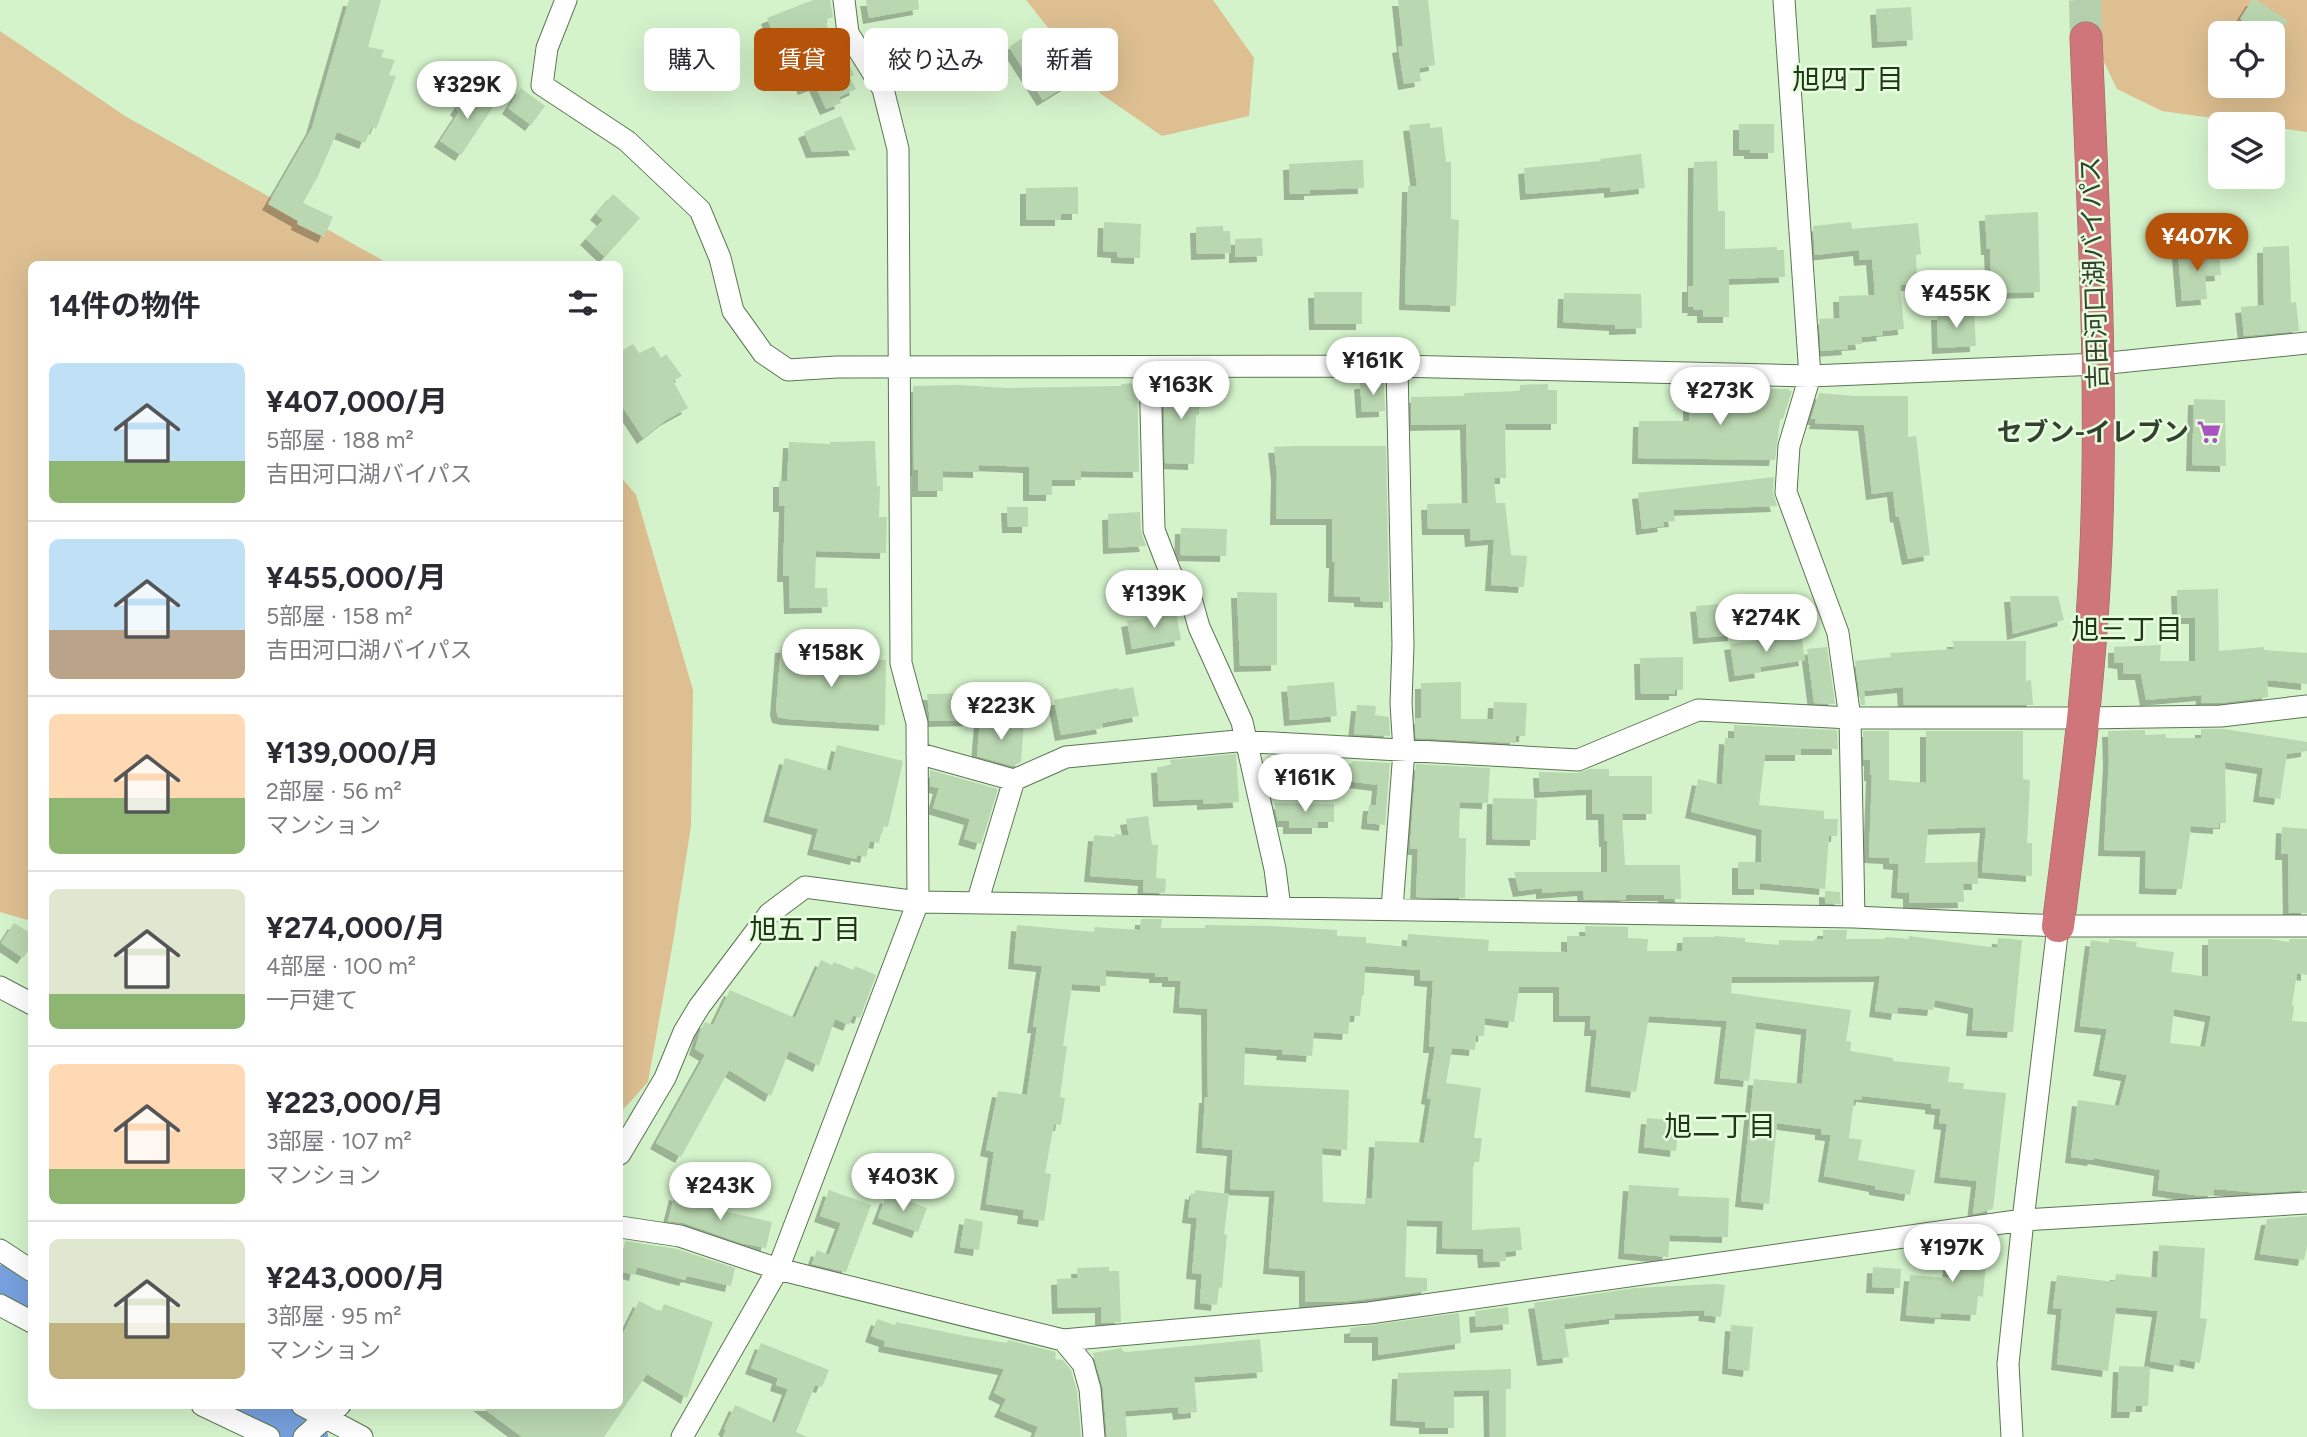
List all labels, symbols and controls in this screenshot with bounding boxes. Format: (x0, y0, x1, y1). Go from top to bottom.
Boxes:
map controls (2208, 21, 2285, 189)
button: locate (2208, 21, 2285, 98)
chip: 購入 (644, 28, 740, 91)
chip: 賃貸 (754, 28, 850, 91)
chip: 絞り込み (864, 28, 1008, 91)
chip: 新着 (1022, 28, 1118, 91)
pin: ¥329K (418, 61, 516, 121)
district label: 旭四丁目 (1792, 62, 1904, 96)
text: ¥329K (433, 70, 501, 98)
button: layers (2208, 112, 2285, 189)
street label: 吉田河口湖バイパス (2074, 156, 2114, 390)
pin: ¥407K (2148, 214, 2246, 273)
text: ¥407K (2161, 222, 2233, 250)
pin: ¥455K (1907, 270, 2005, 330)
text: ¥455K (1921, 279, 1991, 307)
icon: filters (564, 284, 602, 322)
text: 14件の物件 (49, 287, 201, 324)
pin: ¥161K (1324, 338, 1422, 397)
text: ¥161K (1342, 346, 1404, 374)
pin: ¥163K (1132, 362, 1230, 421)
pin: ¥273K (1671, 368, 1769, 427)
text: ¥163K (1149, 370, 1213, 398)
text: ¥273K (1686, 376, 1754, 404)
text: ¥407,000/月 (266, 383, 448, 420)
icon: home (105, 391, 189, 475)
place label: セブン-イレブン (1996, 416, 2189, 448)
supermarket icon: セブン-イレブン (2195, 418, 2223, 446)
text: 5部屋 · 188 m² (266, 426, 414, 454)
text: 吉田河口湖バイパス (266, 460, 473, 488)
text: ¥455,000/月 (266, 559, 447, 596)
icon: home (105, 567, 189, 651)
pin: ¥139K (1105, 570, 1203, 630)
text: ¥139K (1122, 579, 1186, 607)
pin: ¥274K (1717, 594, 1815, 654)
text: 5部屋 · 158 m² (266, 602, 413, 630)
text: ¥274K (1731, 603, 1801, 631)
district label: 旭三丁目 (2071, 612, 2183, 646)
pin: ¥158K (782, 630, 880, 689)
text: 吉田河口湖バイパス (266, 636, 473, 664)
text: ¥158K (798, 638, 864, 666)
pin: ¥223K (952, 682, 1050, 742)
text: ¥223K (967, 691, 1035, 719)
text: ¥139,000/月 (266, 734, 440, 771)
icon: home (105, 742, 189, 826)
pin: ¥161K (1256, 754, 1354, 814)
text: ¥161K (1274, 763, 1336, 791)
text: 2部屋 · 56 m² (266, 777, 402, 805)
text: マンション (266, 811, 381, 839)
text: ¥274,000/月 (266, 909, 446, 946)
district label: 旭五丁目 (749, 912, 861, 946)
icon: home (105, 917, 189, 1001)
text: 4部屋 · 100 m² (266, 952, 416, 980)
text: 一戸建て (266, 986, 358, 1014)
text: ¥223,000/月 (266, 1084, 444, 1121)
icon: home (105, 1092, 189, 1176)
district label: 旭二丁目 (1664, 1109, 1776, 1143)
text: 3部屋 · 107 m² (266, 1127, 412, 1155)
pin: ¥403K (854, 1154, 952, 1213)
text: マンション (266, 1161, 381, 1189)
pin: ¥243K (671, 1162, 769, 1222)
text: ¥403K (867, 1162, 939, 1190)
text: ¥243K (685, 1171, 755, 1199)
pin: ¥197K (1903, 1224, 2001, 1284)
text: ¥197K (1920, 1233, 1984, 1261)
text: ¥243,000/月 (266, 1259, 446, 1296)
icon: home (105, 1267, 189, 1351)
text: 3部屋 · 95 m² (266, 1302, 402, 1330)
text: マンション (266, 1336, 381, 1364)

